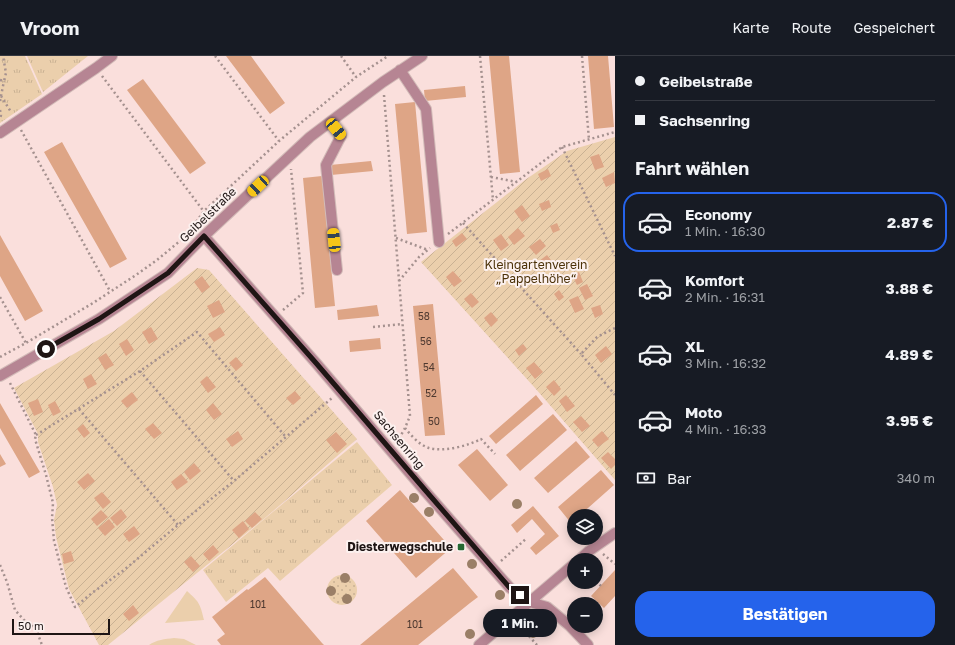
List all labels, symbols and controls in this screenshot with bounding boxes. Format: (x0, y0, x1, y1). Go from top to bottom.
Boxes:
text: Vroom (20, 16, 79, 39)
text: Karte (733, 19, 769, 36)
text: Route (791, 19, 831, 36)
text: Gespeichert (853, 19, 935, 36)
text: Geibelstraße (659, 72, 753, 90)
text: Sachsenring (659, 111, 750, 129)
car (324, 116, 348, 142)
text: Fahrt wählen (635, 157, 749, 179)
car (245, 173, 271, 199)
street label: Geibelstraße (176, 184, 239, 245)
icon: car (637, 204, 673, 240)
text: Economy (685, 205, 752, 223)
text: 2.87 € (887, 213, 933, 231)
text: 1 Min. · 16:30 (685, 223, 765, 239)
car (327, 227, 341, 253)
park label: Kleingartenverein „Pappelhöhe“ (485, 257, 587, 286)
icon: car (637, 270, 673, 306)
text: Komfort (685, 271, 744, 289)
text: 3.88 € (886, 279, 933, 297)
text: 2 Min. · 16:31 (685, 289, 765, 305)
house number: 58 (418, 310, 430, 322)
house number: 56 (420, 335, 432, 347)
icon: car (637, 336, 673, 372)
text: XL (685, 337, 704, 355)
route start (37, 340, 55, 358)
text: 4.89 € (885, 345, 933, 363)
text: 3 Min. · 16:32 (685, 355, 766, 371)
house number: 54 (423, 361, 435, 373)
house number: 52 (425, 387, 437, 399)
icon: car (637, 402, 673, 438)
text: Moto (685, 403, 722, 421)
street label: Sachsenring (371, 407, 428, 472)
text: 3.95 € (886, 411, 933, 429)
house number: 50 (428, 415, 440, 427)
text: 4 Min. · 16:33 (685, 421, 766, 437)
icon: cash (635, 467, 657, 489)
text: Bar (667, 469, 691, 487)
text: 340 m (897, 470, 935, 486)
map controls (567, 509, 603, 633)
button: layers (567, 509, 603, 545)
place label: Diesterwegschule (347, 539, 453, 554)
marker: Diesterwegschule (456, 542, 466, 552)
button: + (567, 553, 603, 589)
route end (511, 586, 529, 604)
button: Bestätigen (635, 591, 935, 637)
button: − (567, 597, 603, 633)
house number: 101 (250, 598, 266, 610)
callout: 1 Min. (483, 609, 557, 637)
text: 1 Min. (501, 615, 539, 631)
scale bar (12, 617, 110, 636)
house number: 101 (407, 618, 423, 630)
text: 50 m (18, 619, 44, 632)

